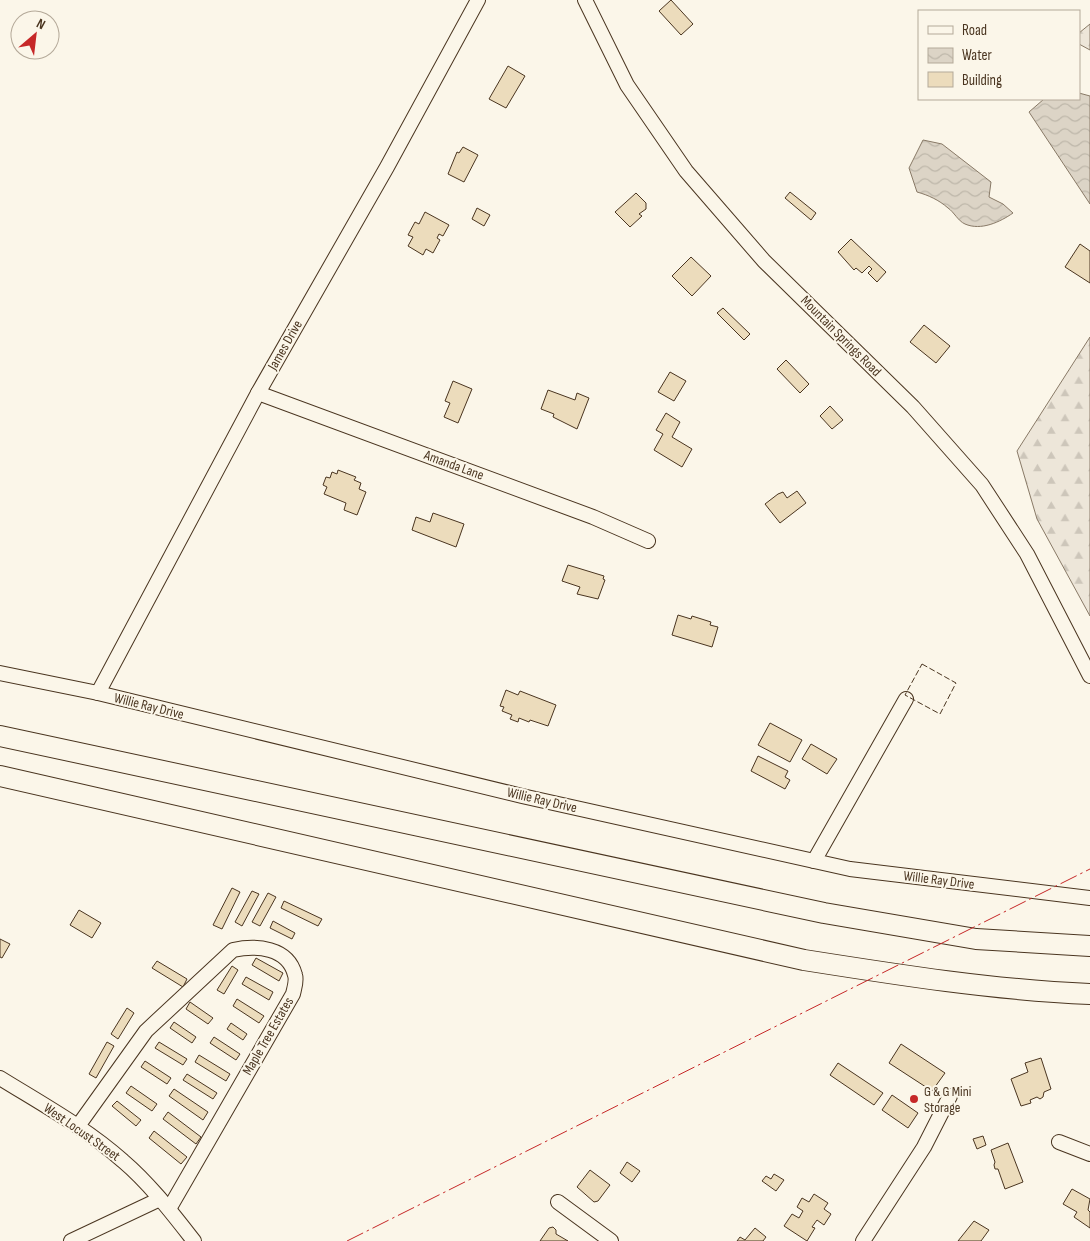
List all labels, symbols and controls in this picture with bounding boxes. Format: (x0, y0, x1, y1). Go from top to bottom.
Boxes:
north arrow (10, 10, 60, 60)
legend (918, 10, 1080, 100)
text: N (34, 15, 48, 33)
text: Road (962, 21, 987, 40)
text: Water (962, 46, 993, 65)
text: Building (962, 71, 1002, 90)
street label: Mountain Springs Road (797, 292, 885, 380)
street label: James Drive (263, 317, 306, 374)
street label: Amanda Lane (421, 446, 486, 484)
street label: Willie Ray Drive (112, 689, 186, 723)
street label: Willie Ray Drive (505, 784, 579, 816)
street label: Willie Ray Drive (903, 867, 975, 893)
street label: Maple Tree Estates (239, 994, 297, 1078)
place label: G & G Mini Storage (924, 1083, 971, 1116)
marker: G & G Mini Storage (908, 1093, 920, 1105)
street label: West Locust Street (41, 1099, 123, 1165)

